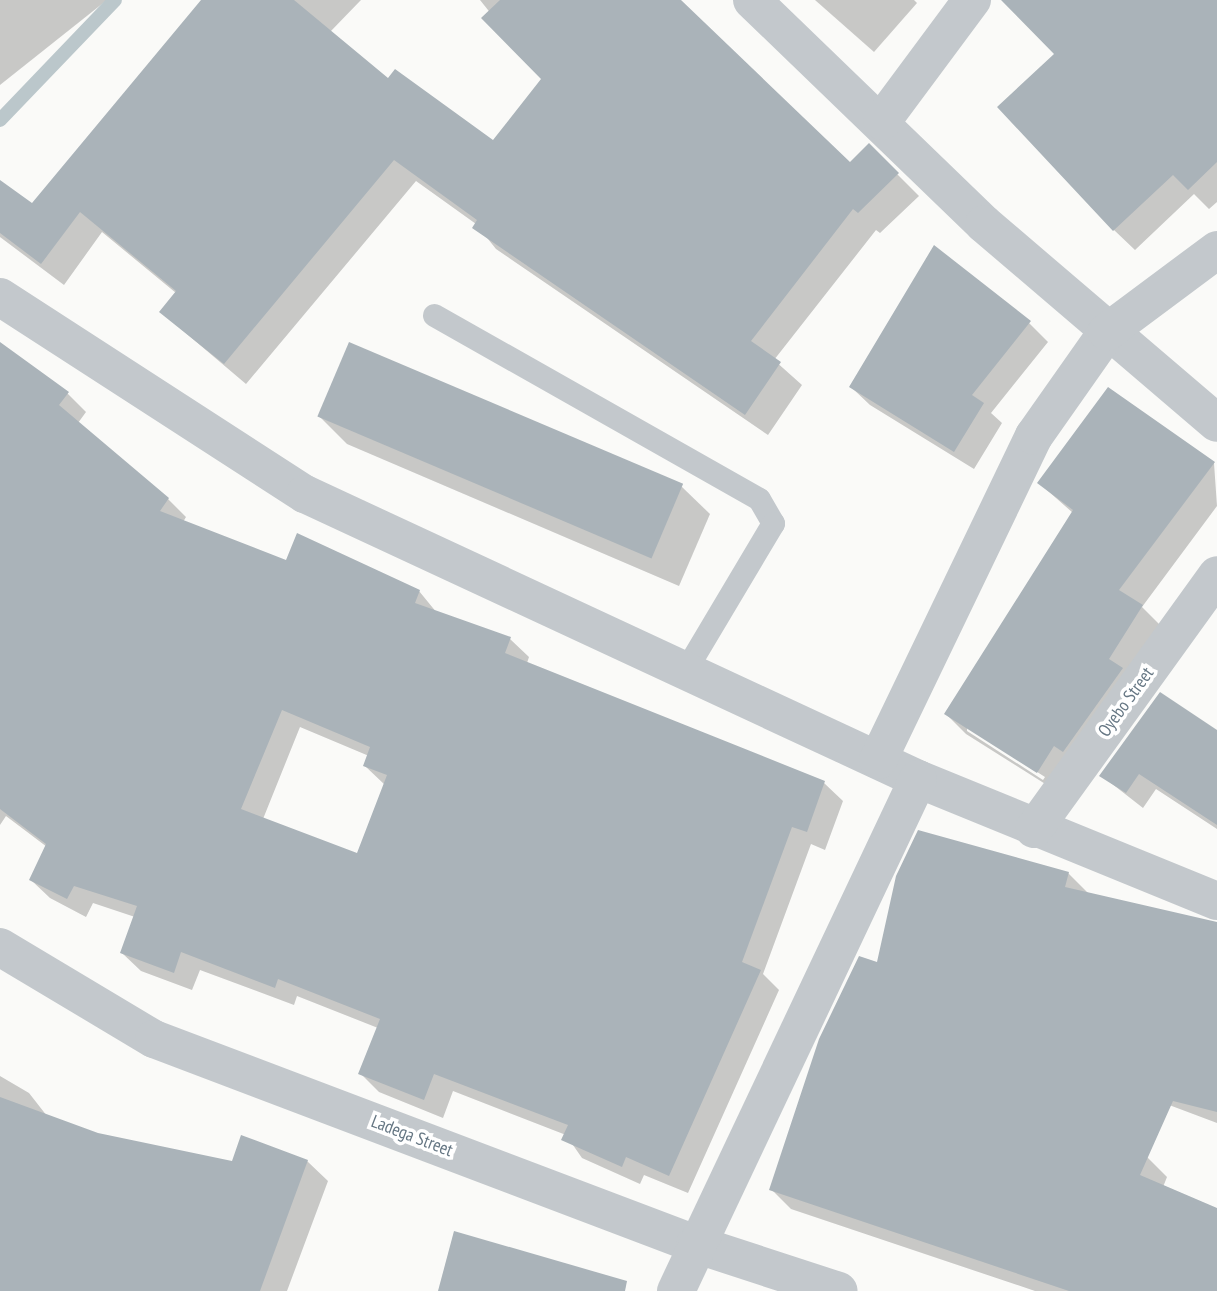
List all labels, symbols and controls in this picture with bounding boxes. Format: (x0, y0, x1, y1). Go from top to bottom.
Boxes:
street label: Oyebo Street (1094, 663, 1158, 741)
street label: Ladega Street (368, 1111, 456, 1161)

